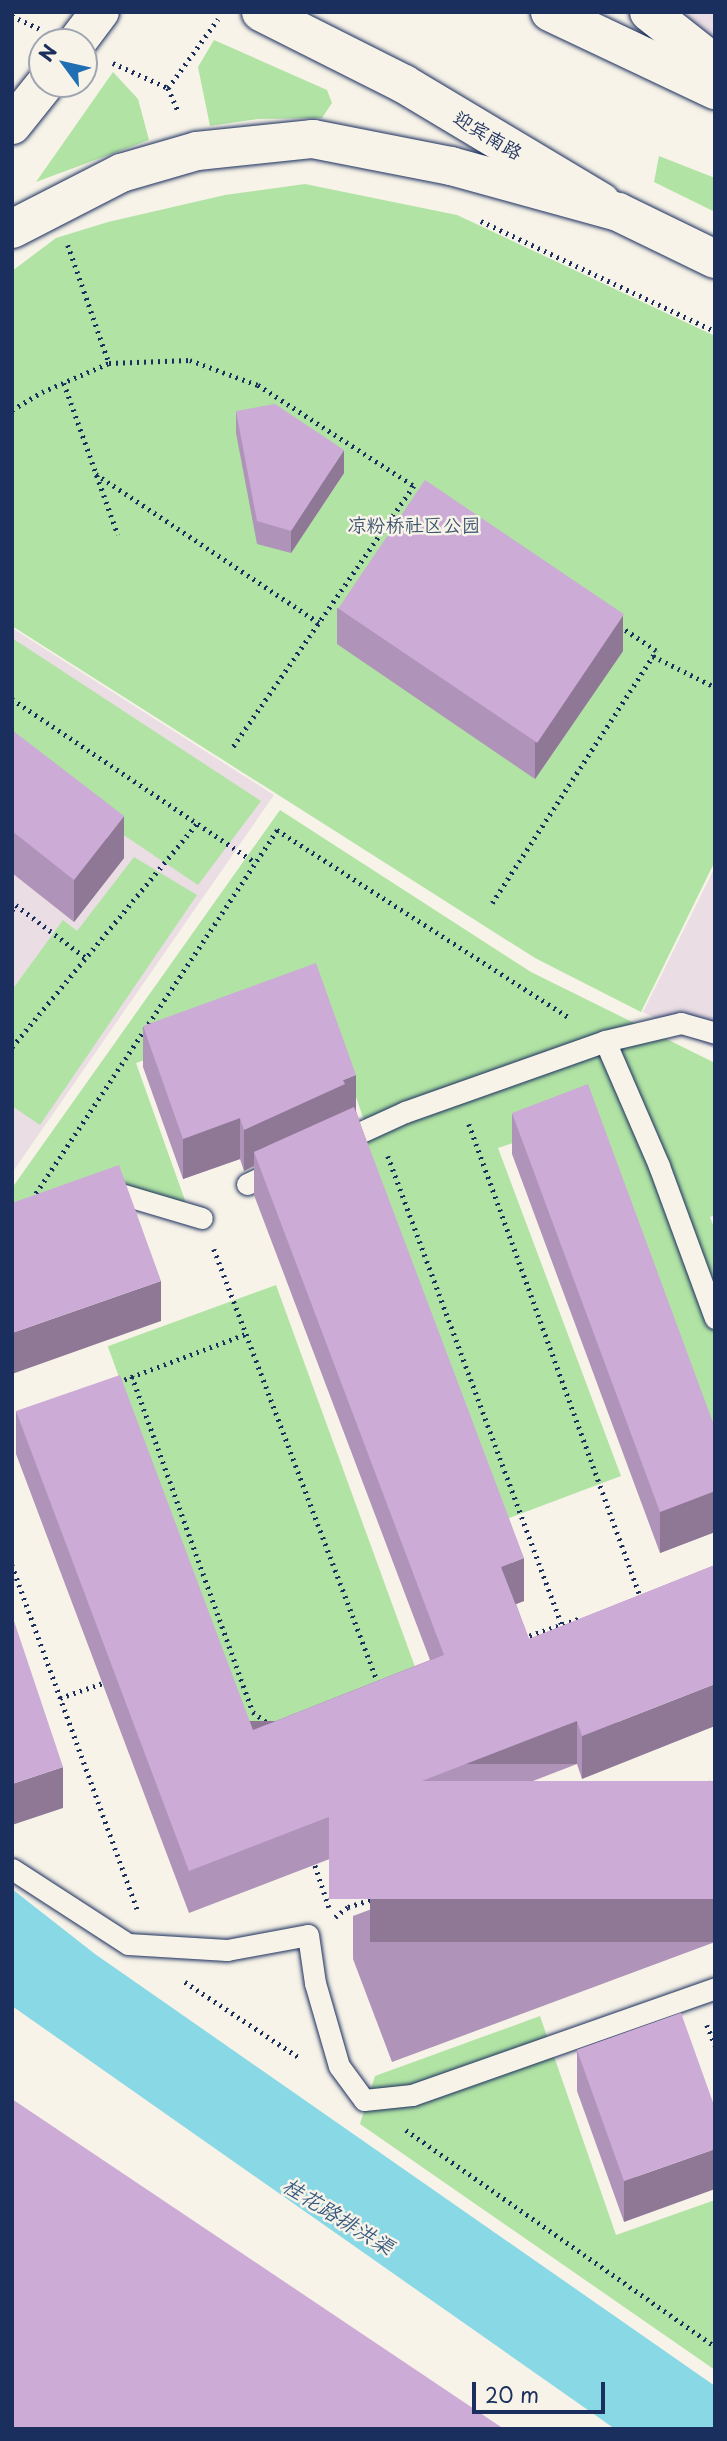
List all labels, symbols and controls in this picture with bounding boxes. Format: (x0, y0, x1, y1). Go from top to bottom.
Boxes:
north arrow (28, 28, 98, 98)
text: N (31, 39, 63, 67)
street label: 迎宾南路 (450, 106, 526, 164)
park label: 凉粉桥社区公园 (348, 514, 480, 536)
water label: 桂花路排洪渠 (279, 2171, 399, 2259)
scale bar (475, 2368, 608, 2412)
text: 20 m (485, 2378, 539, 2410)

